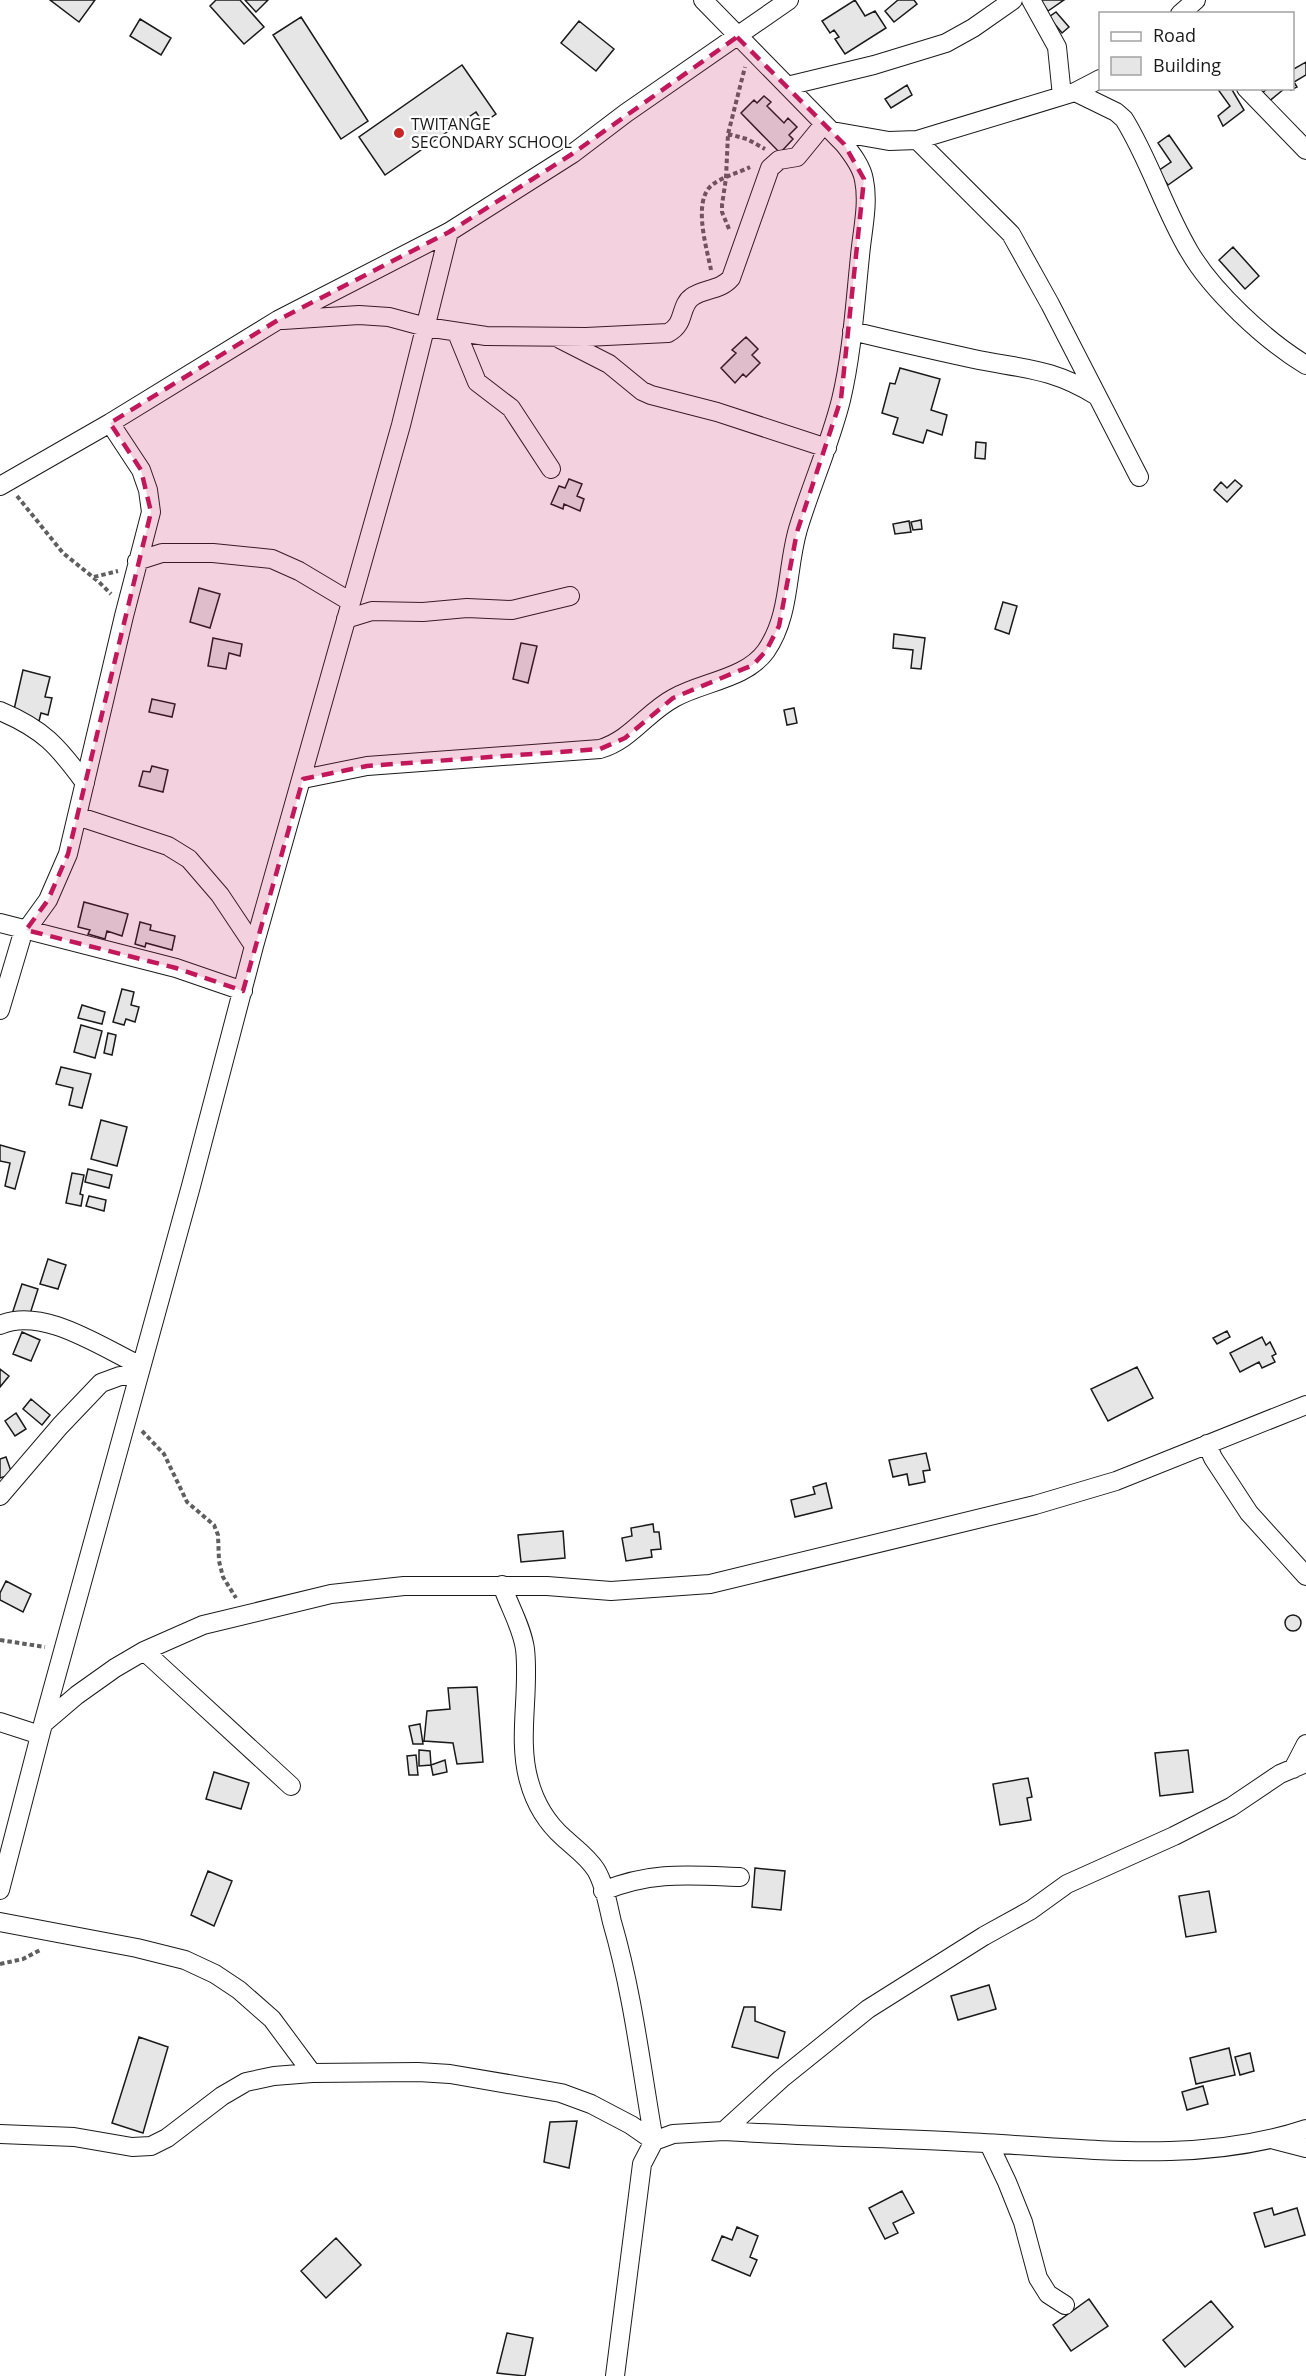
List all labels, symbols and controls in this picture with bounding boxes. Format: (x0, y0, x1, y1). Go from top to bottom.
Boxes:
legend (1099, 12, 1294, 90)
text: Road (1153, 23, 1196, 47)
text: Building (1153, 53, 1221, 77)
place label: TWITANGE SECONDARY SCHOOL (411, 113, 572, 153)
marker: TWITANGE SECONDARY SCHOOL (392, 126, 406, 140)

